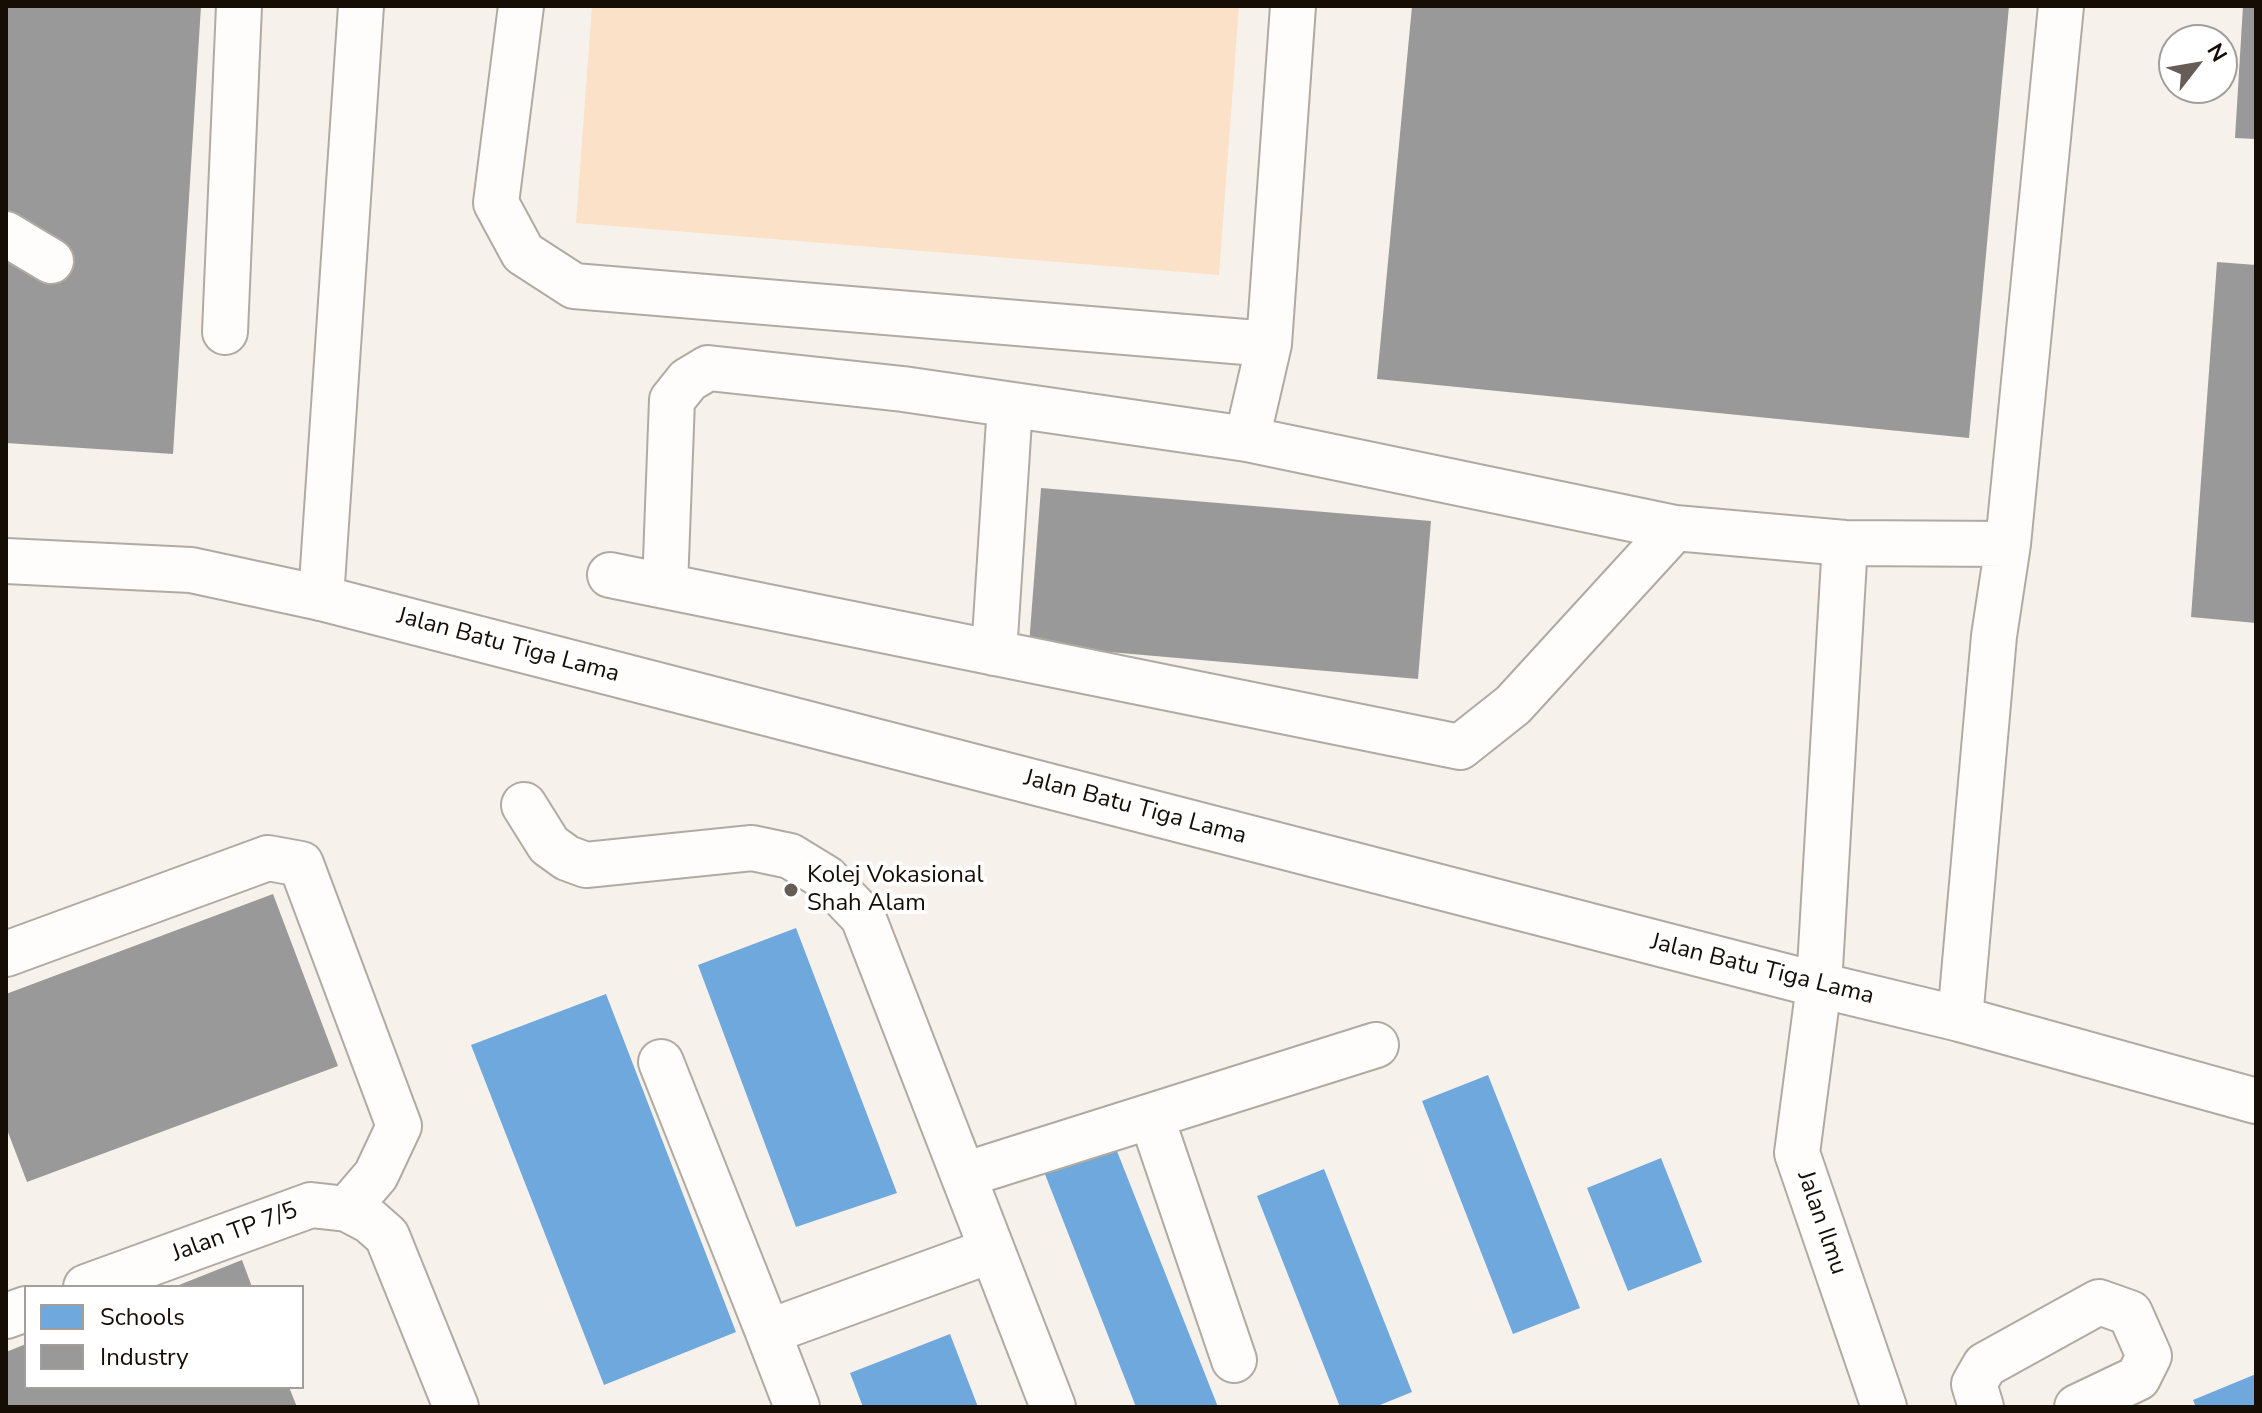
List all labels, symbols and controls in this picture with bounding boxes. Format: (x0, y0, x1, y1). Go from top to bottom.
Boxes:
north arrow (2158, 24, 2238, 104)
text: N (2200, 38, 2234, 67)
street label: Jalan Batu Tiga Lama (394, 602, 622, 690)
street label: Jalan Batu Tiga Lama (1021, 764, 1249, 852)
place label: Kolej Vokasional Shah Alam (807, 862, 984, 918)
marker: Kolej Vokasional Shah Alam (782, 881, 800, 899)
street label: Jalan Batu Tiga Lama (1647, 928, 1877, 1012)
street label: Jalan Ilmu (1790, 1168, 1852, 1278)
street label: Jalan TP 7/5 (168, 1197, 302, 1269)
legend (24, 1285, 304, 1389)
text: Schools (100, 1301, 185, 1333)
text: Industry (100, 1341, 189, 1373)

